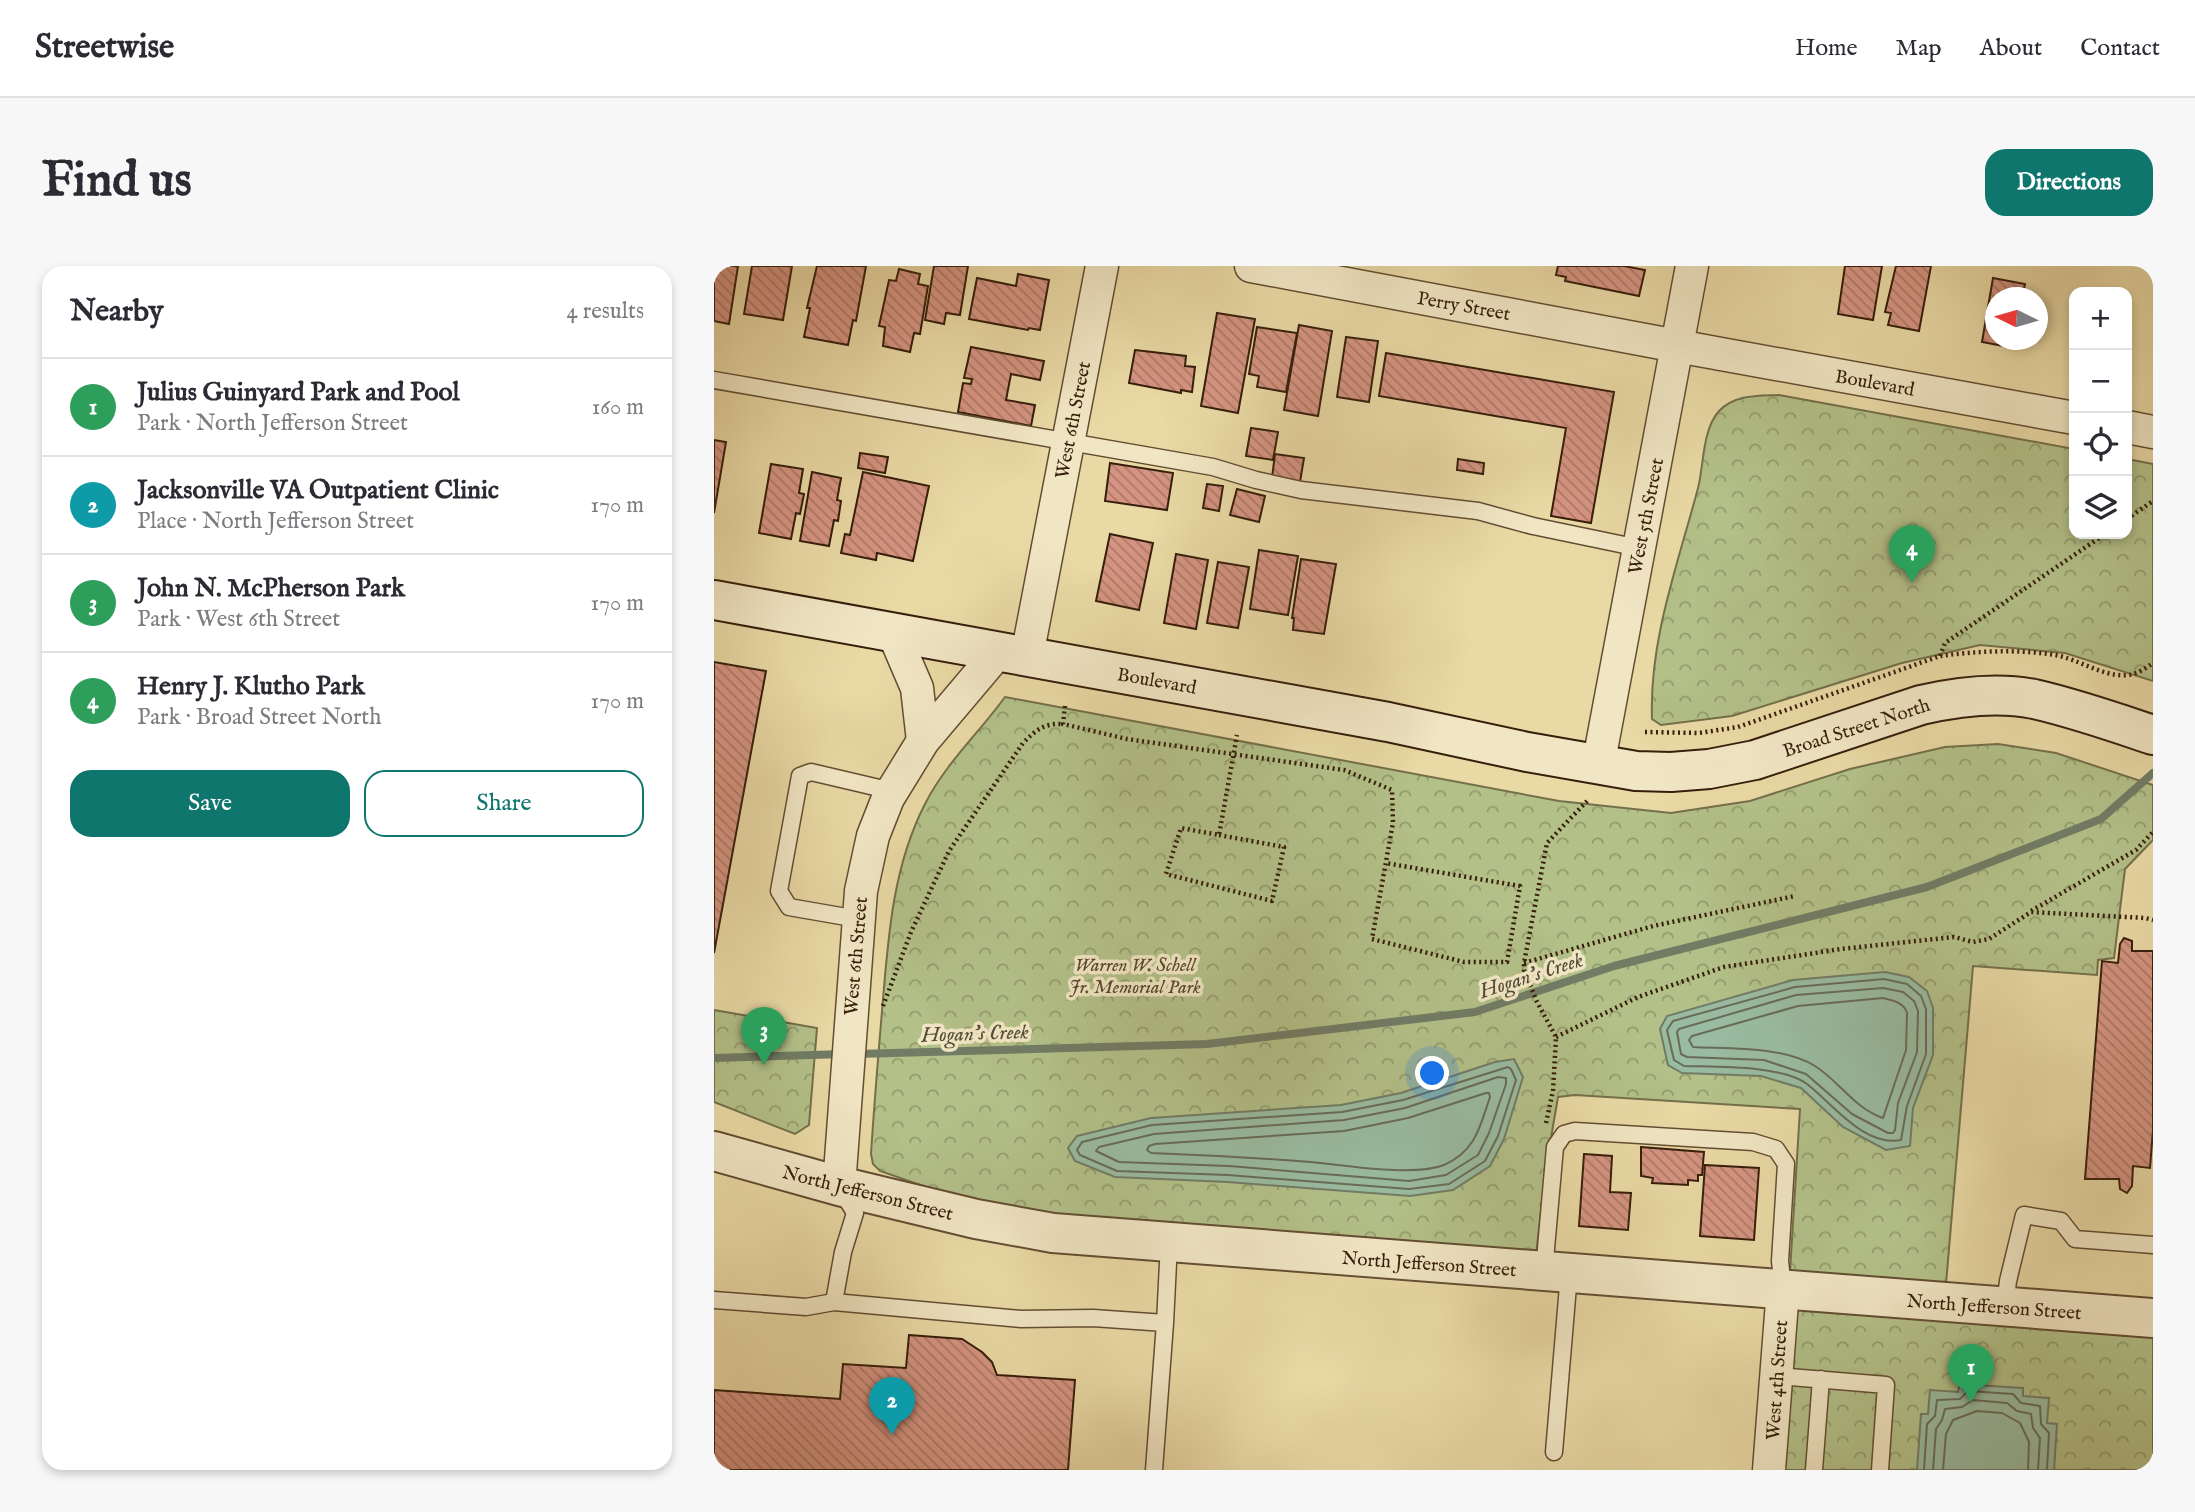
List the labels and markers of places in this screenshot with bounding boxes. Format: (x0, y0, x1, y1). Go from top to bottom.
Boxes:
pin: 4 (1889, 525, 1935, 583)
pin: 3 (741, 1007, 787, 1065)
pin: 1 (1948, 1344, 1994, 1402)
pin: 2 (869, 1377, 915, 1435)

